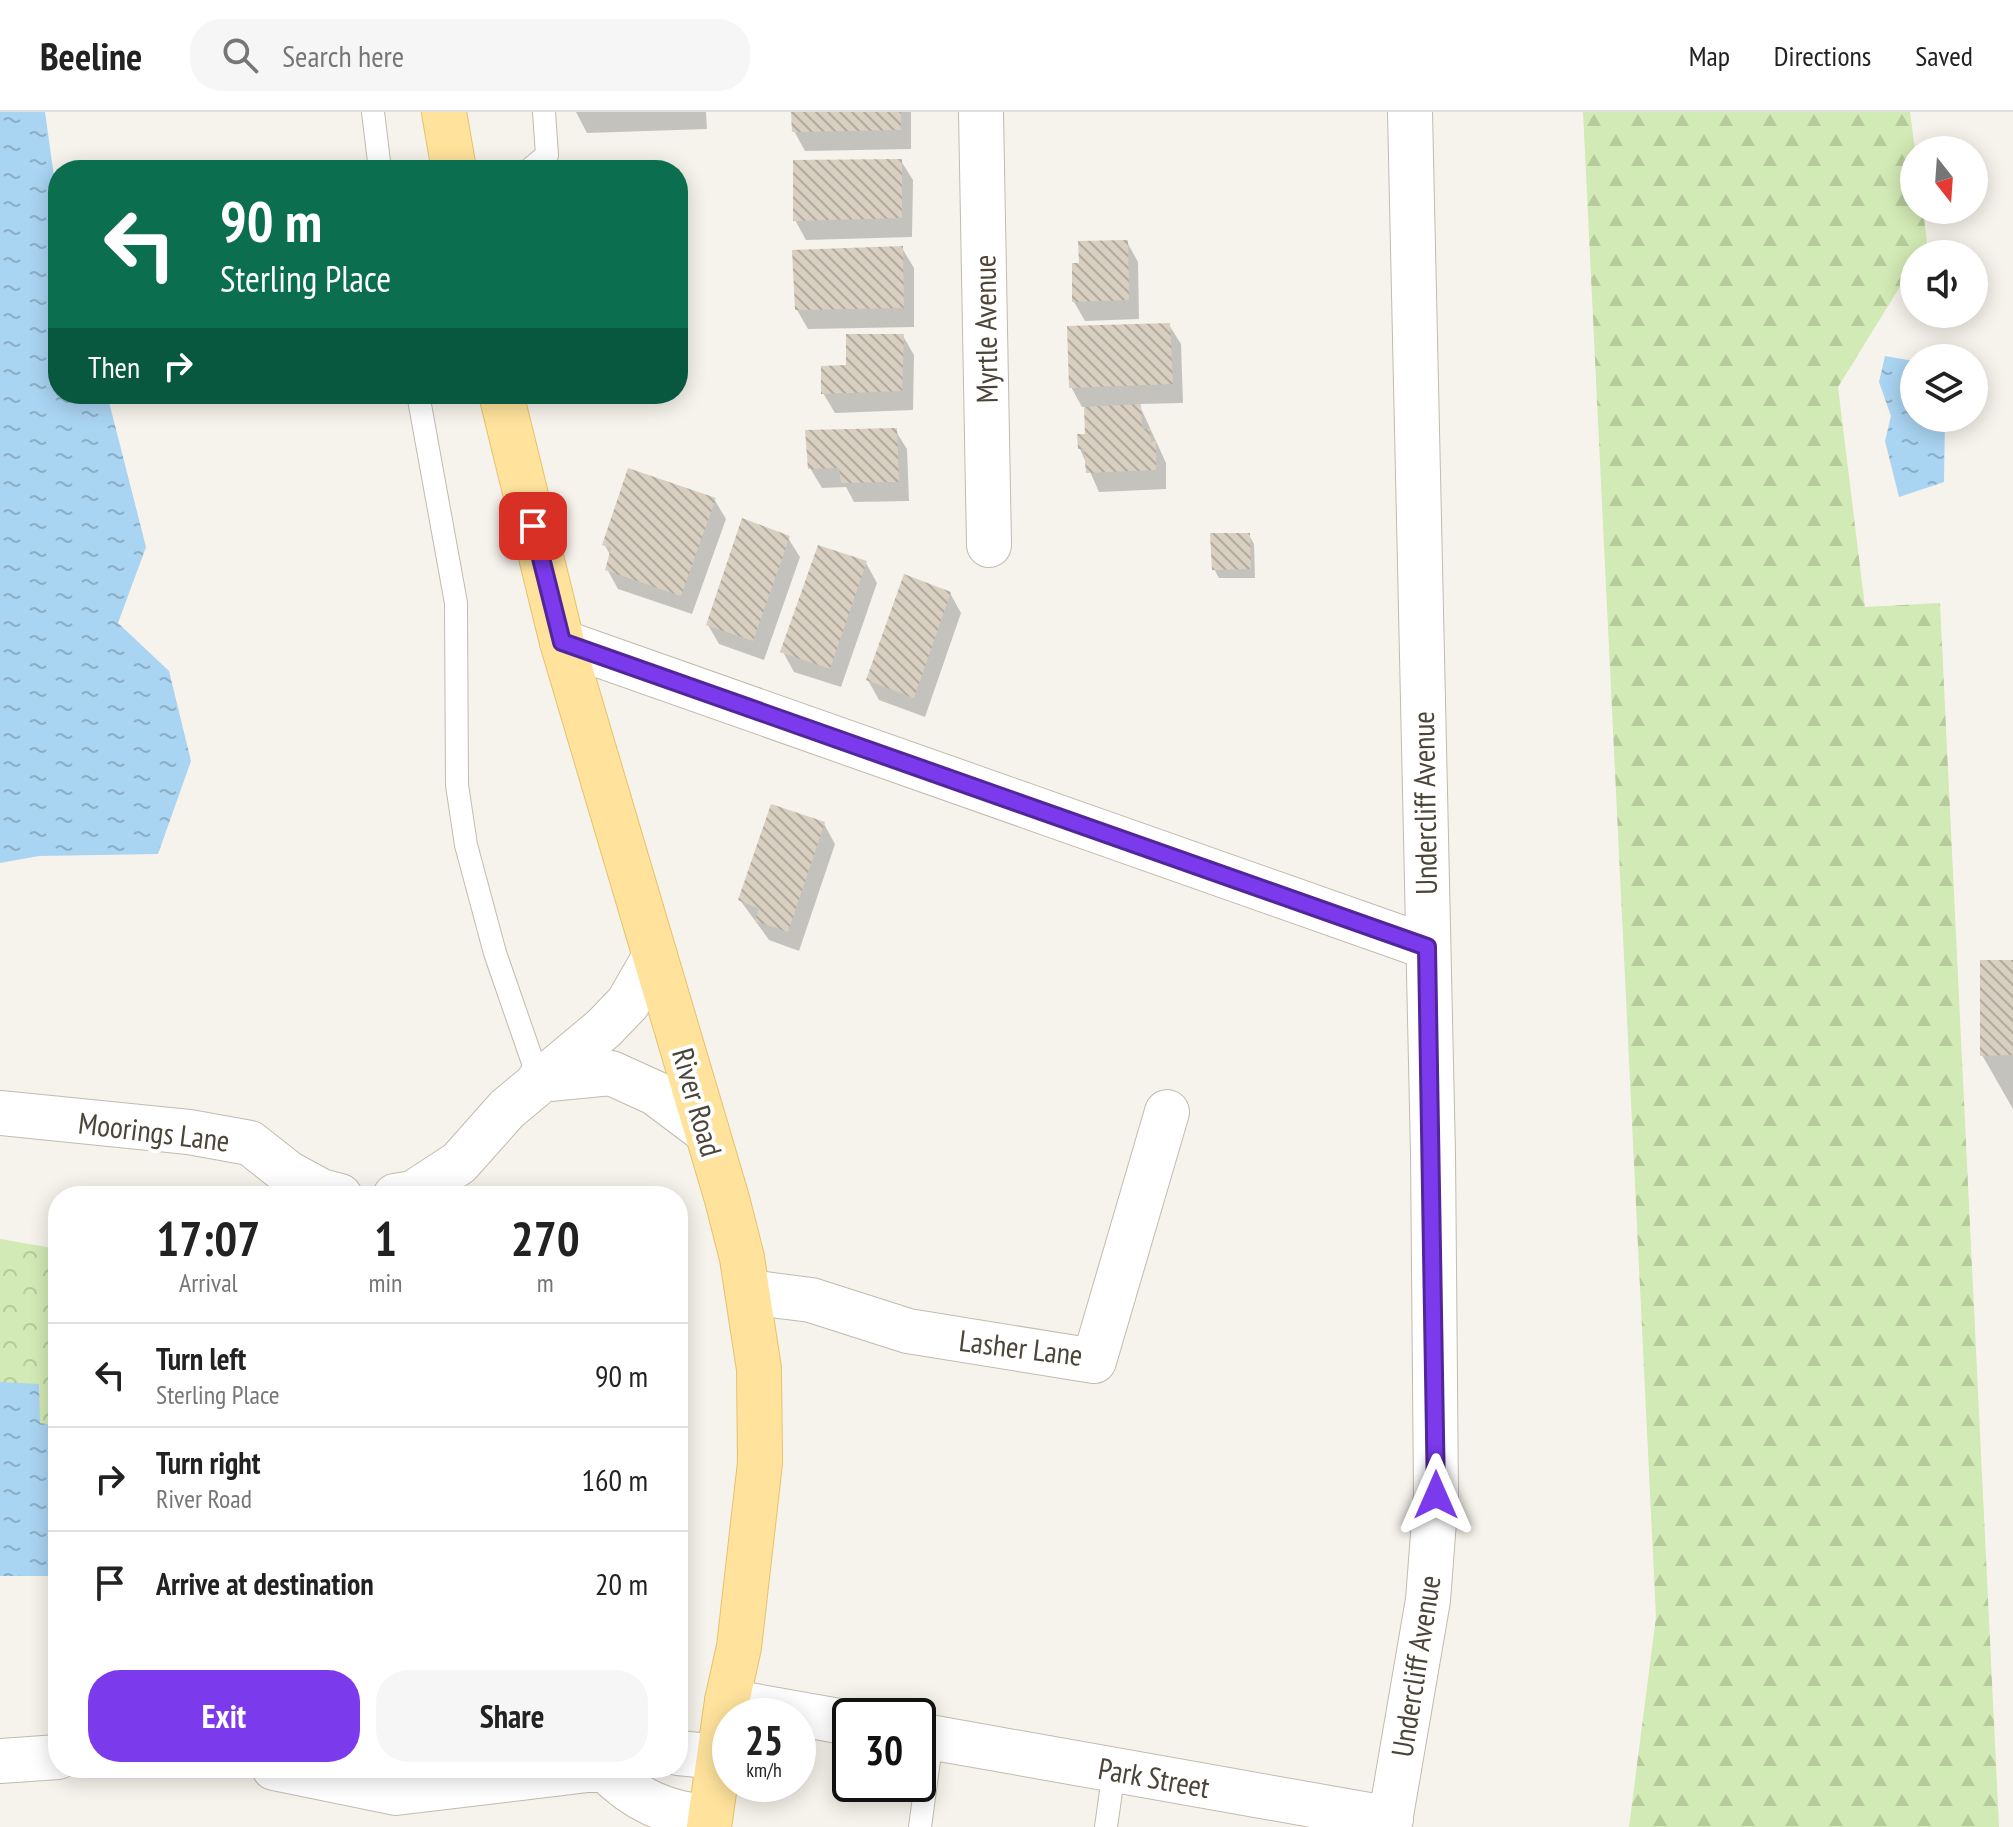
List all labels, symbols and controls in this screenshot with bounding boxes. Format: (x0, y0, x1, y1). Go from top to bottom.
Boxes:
search box (190, 19, 750, 91)
text: Beeline (40, 31, 142, 80)
icon: search (218, 33, 262, 77)
text: Search here (282, 36, 404, 75)
text: Map (1689, 37, 1730, 74)
text: Directions (1774, 37, 1871, 74)
text: Saved (1915, 37, 1973, 74)
north arrow (1900, 136, 1988, 224)
map controls (1900, 136, 1988, 432)
text: 90 m (220, 185, 322, 257)
icon: left (88, 192, 192, 296)
button: sound (1900, 240, 1988, 328)
street label: Myrtle Avenue (964, 254, 1006, 404)
text: Sterling Place (220, 255, 391, 302)
icon: right (156, 344, 200, 388)
button: layers (1900, 344, 1988, 432)
text: Then (88, 347, 140, 386)
pin (499, 492, 567, 560)
icon: arrive (511, 504, 555, 548)
street label: Undercliff Avenue (1403, 711, 1445, 895)
street label: River Road (664, 1043, 732, 1161)
street label: Moorings Lane (76, 1102, 232, 1160)
text: 17:07 (156, 1207, 260, 1269)
text: 1 (374, 1207, 397, 1269)
text: 270 (511, 1207, 580, 1269)
text: Arrival (179, 1266, 238, 1299)
text: min (368, 1266, 402, 1299)
text: m (537, 1266, 554, 1299)
street label: Lasher Lane (957, 1320, 1085, 1374)
text: Turn left (156, 1339, 246, 1378)
icon: left (88, 1353, 132, 1397)
text: 90 m (595, 1356, 648, 1395)
text: Sterling Place (156, 1378, 280, 1411)
text: Turn right (156, 1443, 260, 1482)
position arrow (1394, 1453, 1478, 1537)
icon: right (88, 1457, 132, 1501)
text: 160 m (582, 1460, 648, 1499)
text: River Road (156, 1482, 252, 1515)
icon: arrive (88, 1561, 132, 1605)
text: Arrive at destination (156, 1564, 374, 1603)
text: 20 m (595, 1564, 648, 1603)
street label: Undercliff Avenue (1381, 1572, 1449, 1760)
button: Exit (88, 1670, 360, 1762)
button: Share (376, 1670, 648, 1762)
speed limit sign: 30 (832, 1698, 936, 1802)
text: 25 (745, 1714, 783, 1766)
street label: Park Street (1095, 1748, 1213, 1806)
text: km/h (746, 1757, 782, 1783)

